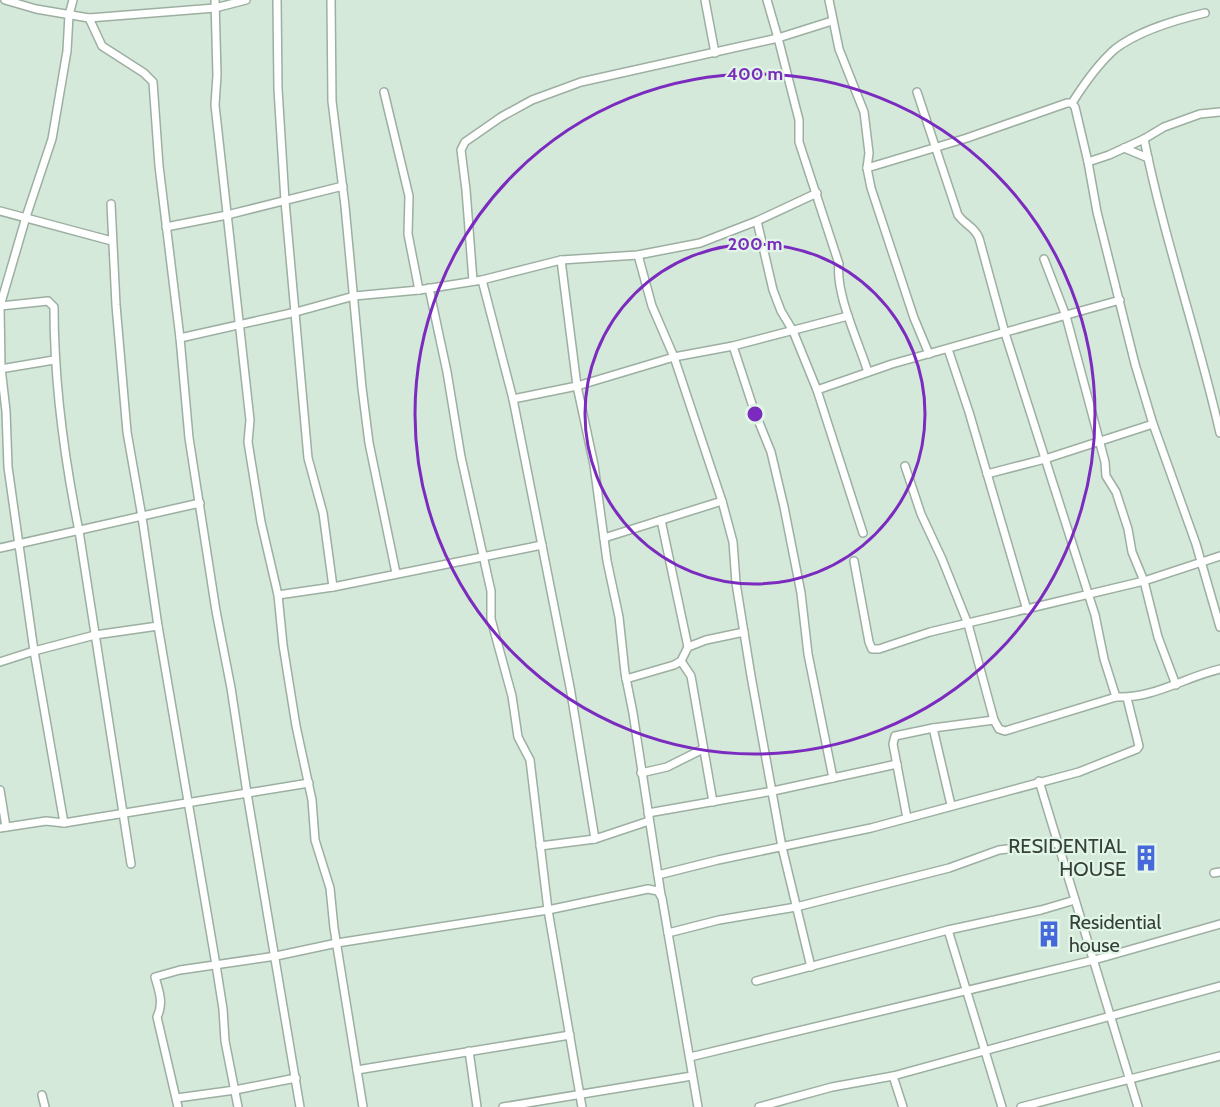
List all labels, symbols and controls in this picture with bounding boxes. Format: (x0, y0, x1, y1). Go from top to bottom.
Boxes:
text: 400 m (727, 63, 783, 85)
text: 200 m (728, 233, 782, 255)
centre of rings (745, 404, 765, 424)
place label: RESIDENTIAL HOUSE (1008, 834, 1126, 881)
building icon: RESIDENTIAL HOUSE (1131, 843, 1161, 873)
place label: Residential house (1069, 910, 1161, 957)
building icon: Residential house (1034, 919, 1064, 949)

